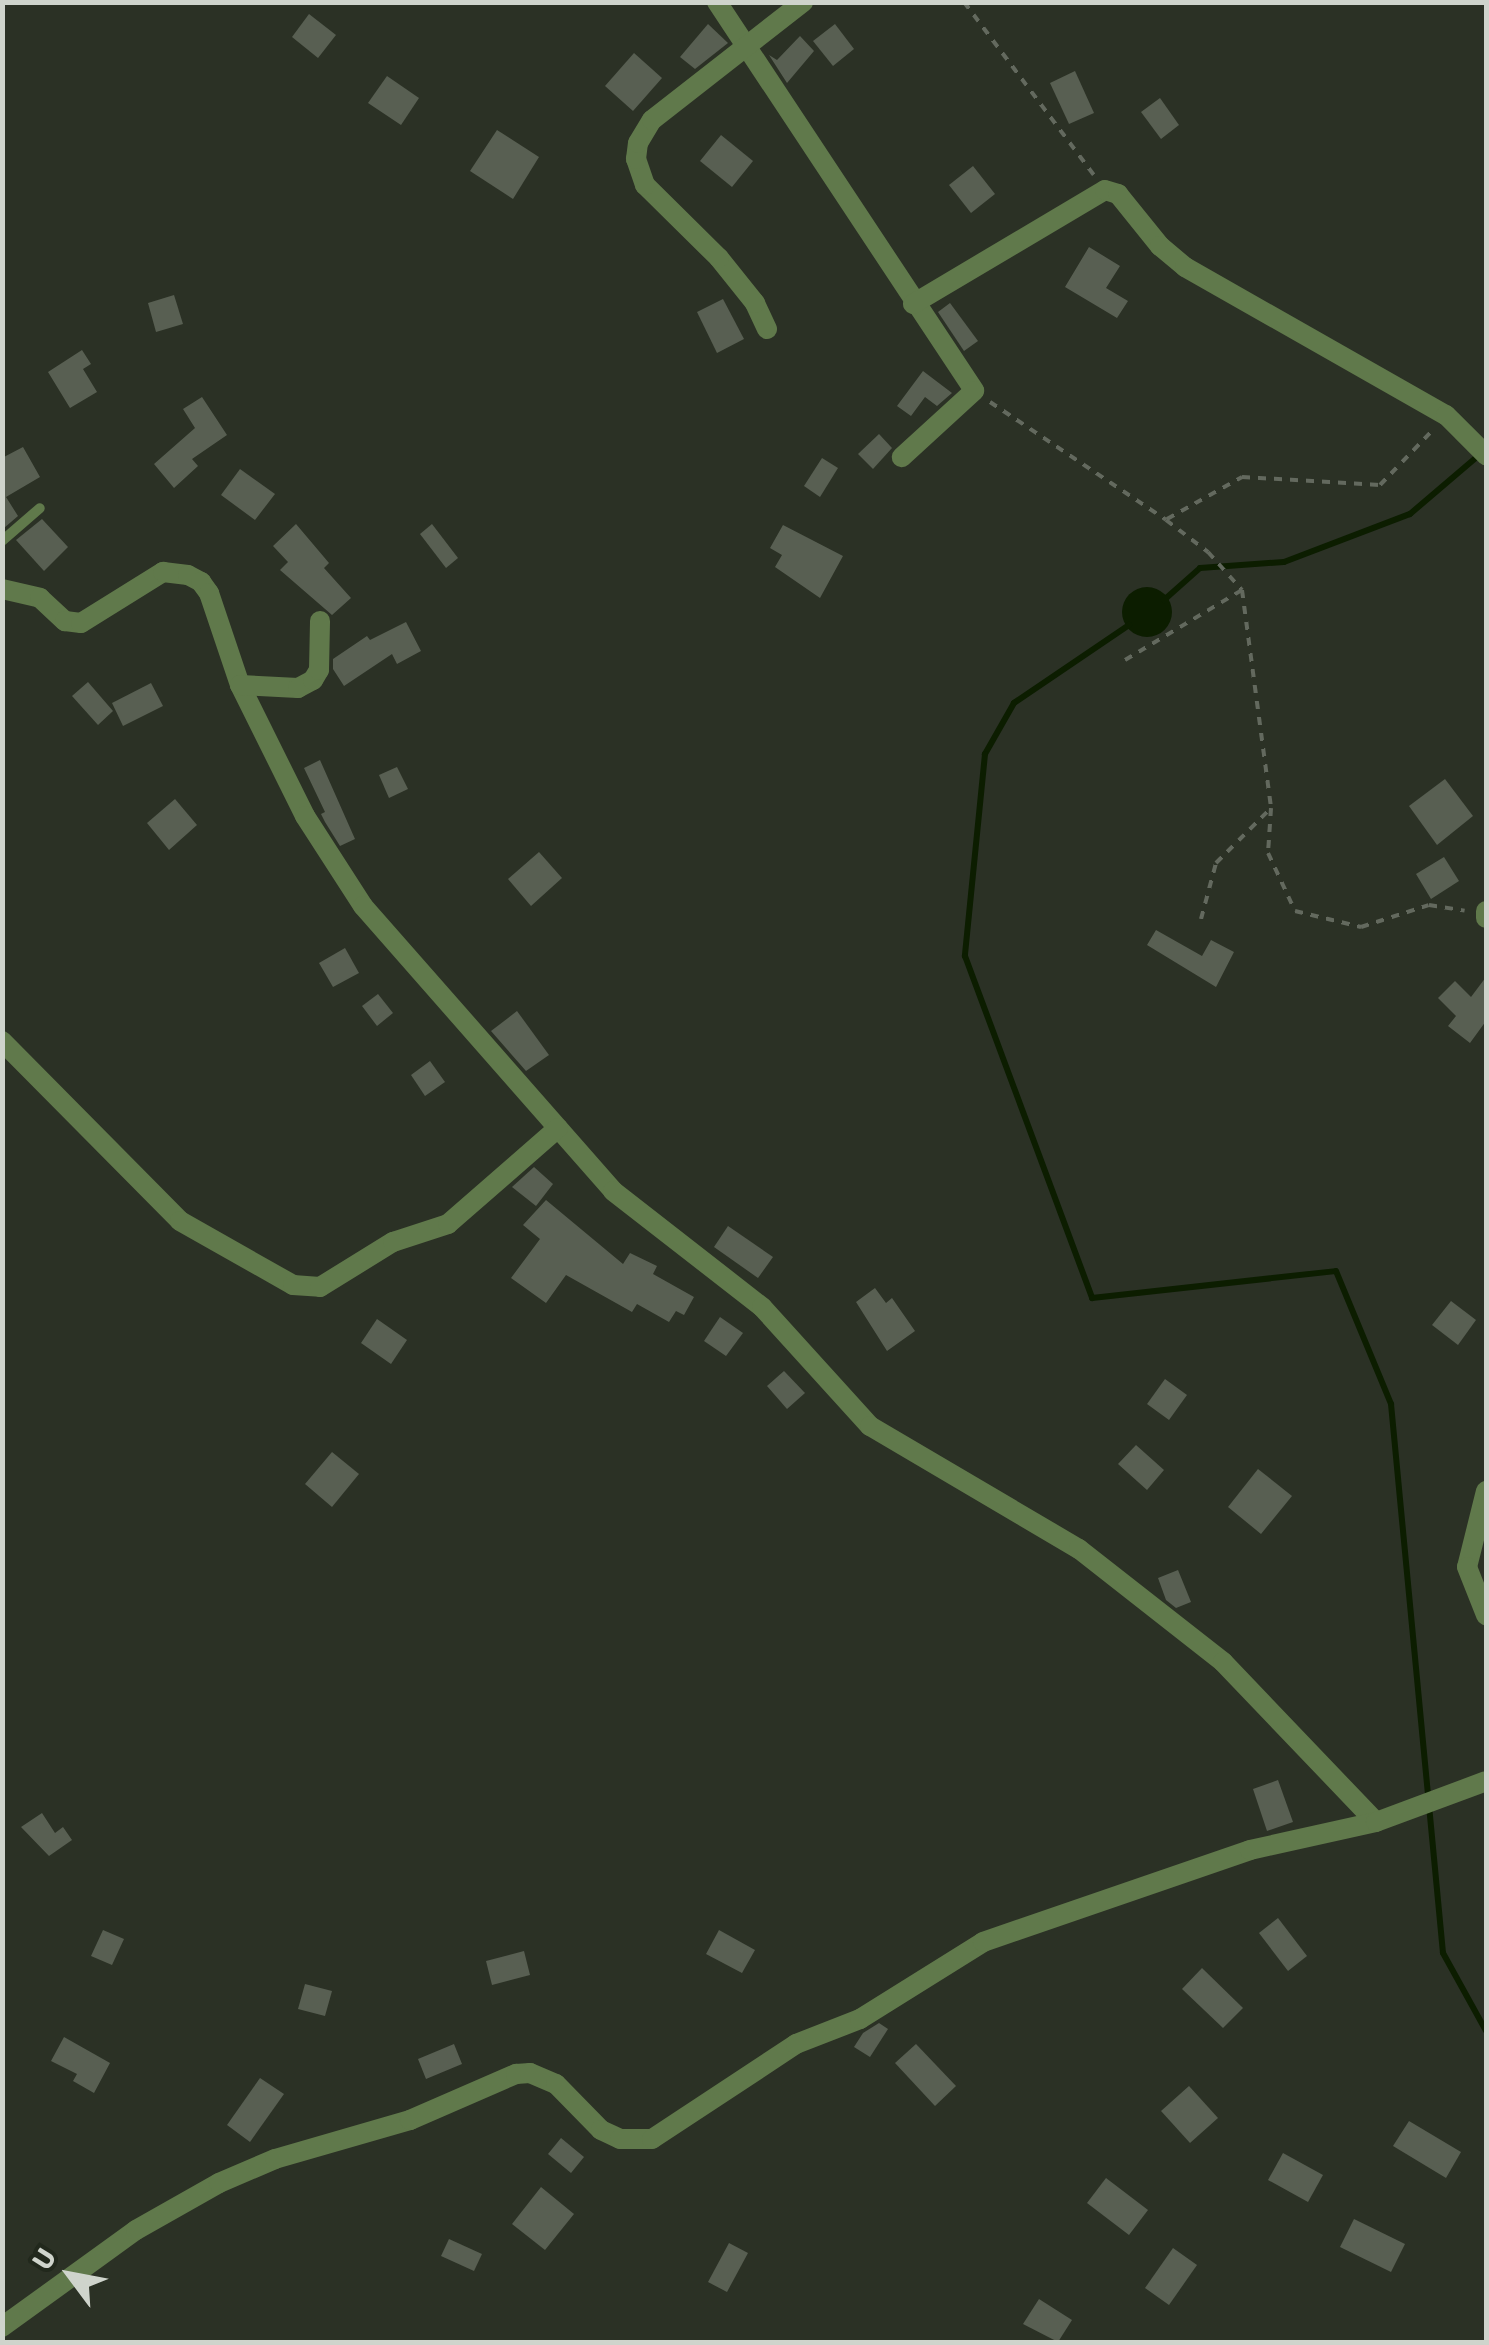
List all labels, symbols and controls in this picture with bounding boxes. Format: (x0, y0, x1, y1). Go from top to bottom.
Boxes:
north arrow (20, 2225, 120, 2325)
text: U (25, 2242, 64, 2276)

